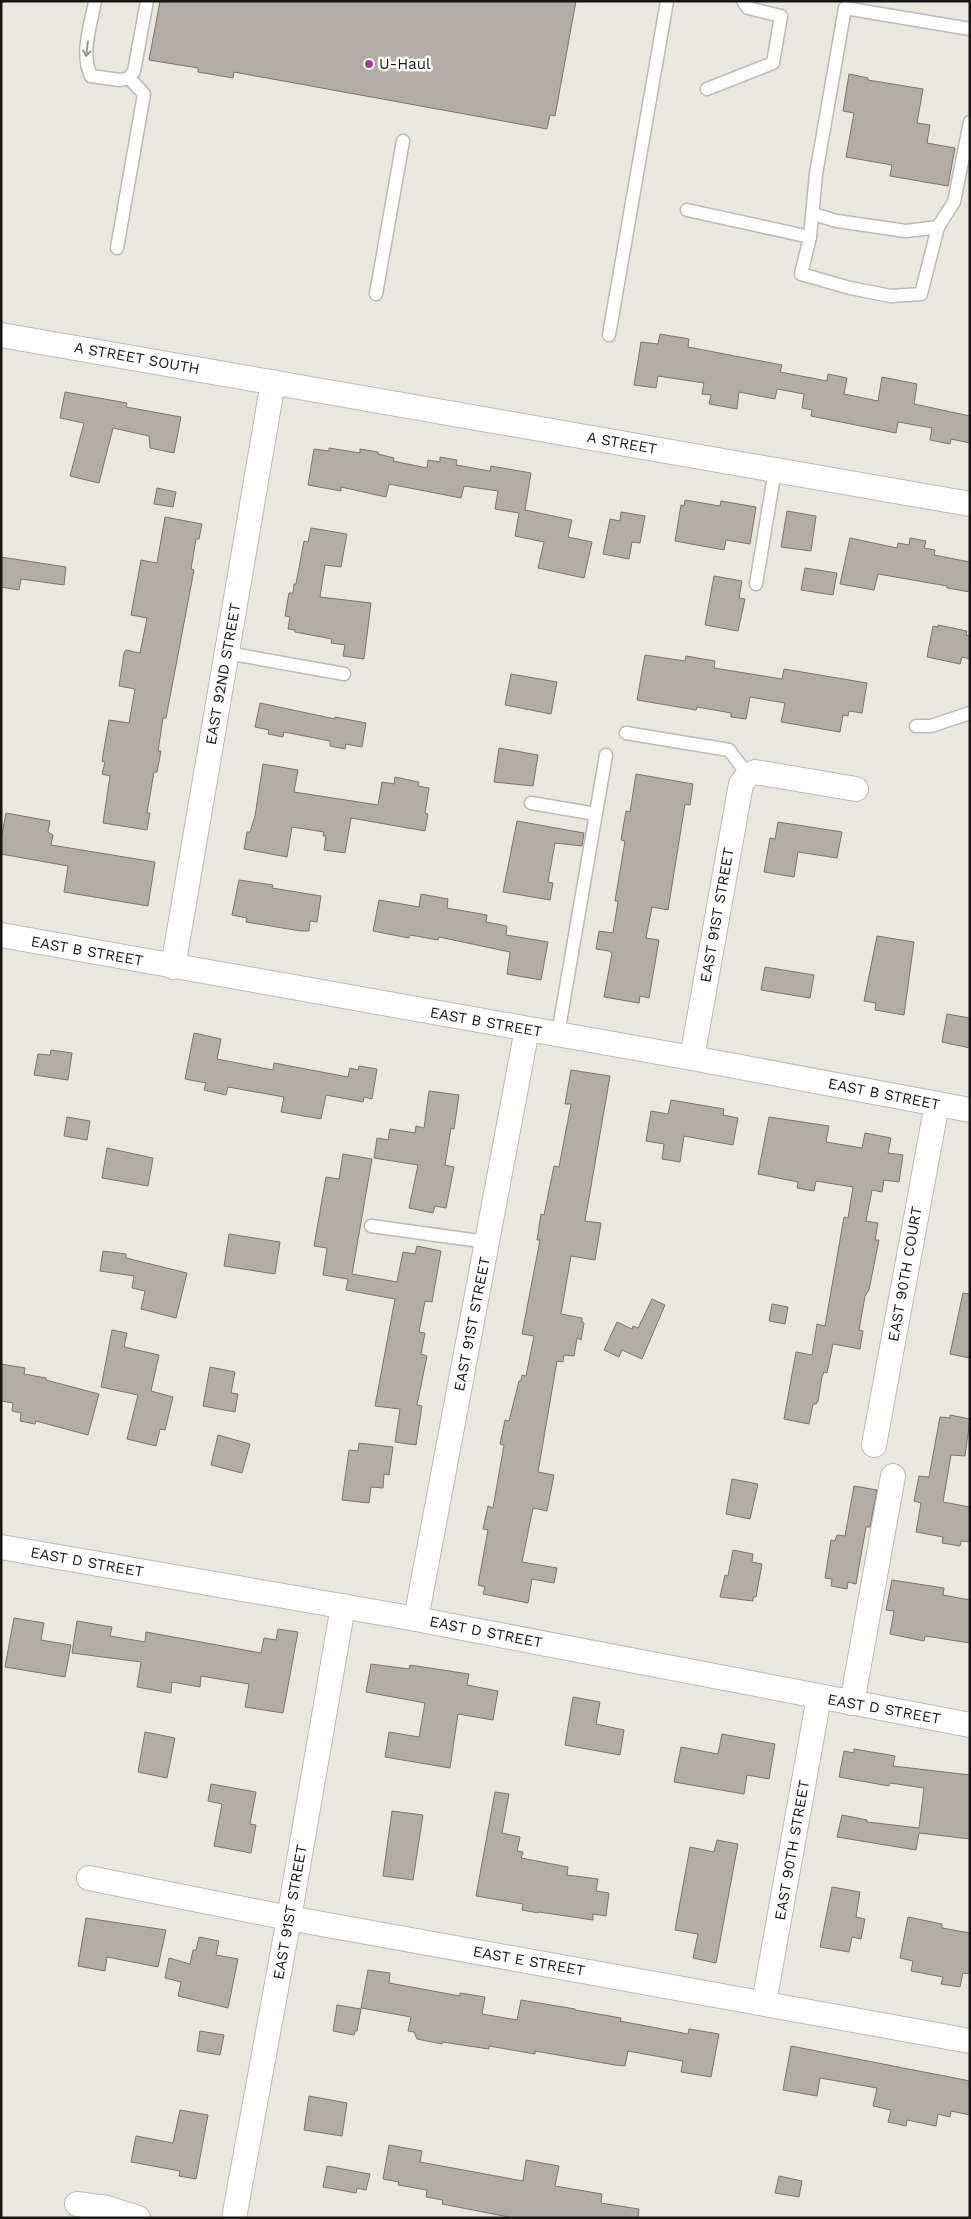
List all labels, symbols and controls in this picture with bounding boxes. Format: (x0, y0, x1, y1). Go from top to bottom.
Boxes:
one-way arrow (82, 41, 92, 57)
place label: U-Haul (379, 55, 431, 73)
marker: U-Haul (363, 58, 375, 70)
street label: A STREET SOUTH (73, 338, 201, 378)
street label: A STREET (586, 428, 658, 458)
street label: EAST 92ND STREET (202, 602, 244, 746)
street label: EAST 91ST STREET (696, 846, 738, 984)
street label: EAST B STREET (29, 932, 145, 970)
street label: EAST B STREET (428, 1003, 544, 1041)
street label: EAST B STREET (827, 1074, 941, 1114)
street label: EAST 90TH COURT (884, 1205, 926, 1343)
street label: EAST 91ST STREET (450, 1255, 494, 1393)
street label: EAST D STREET (29, 1543, 145, 1581)
street label: EAST D STREET (428, 1612, 544, 1652)
street label: EAST D STREET (826, 1690, 942, 1728)
street label: EAST 90TH STREET (771, 1778, 813, 1922)
street label: EAST 91ST STREET (269, 1843, 311, 1981)
street label: EAST E STREET (472, 1942, 586, 1980)

